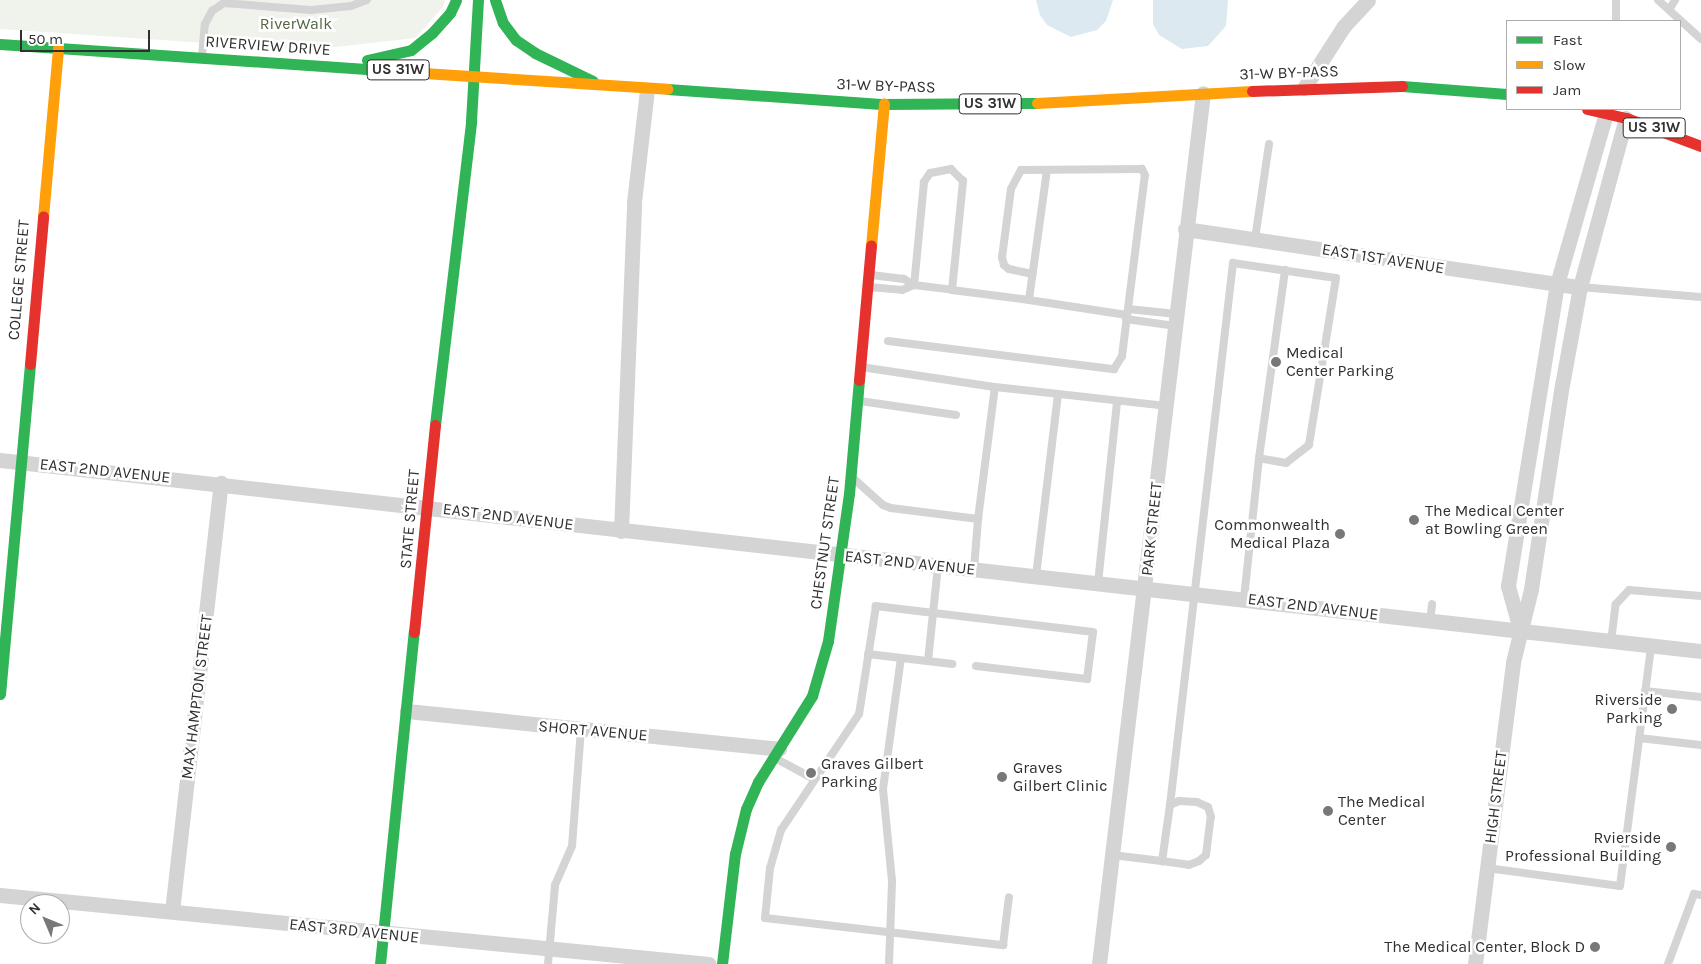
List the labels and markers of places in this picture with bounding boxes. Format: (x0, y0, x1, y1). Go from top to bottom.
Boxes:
place label: Medical Center Parking (1286, 343, 1393, 381)
marker: Medical Center Parking (1270, 356, 1282, 368)
place label: The Medical Center at Bowling Green (1425, 501, 1564, 539)
marker: The Medical Center at Bowling Green (1407, 513, 1421, 527)
place label: Commonwealth Medical Plaza (1214, 515, 1330, 553)
marker: Commonwealth Medical Plaza (1334, 528, 1346, 540)
place label: Riverside Parking (1595, 690, 1662, 728)
marker: Riverside Parking (1666, 703, 1678, 715)
place label: Graves Gilbert Parking (821, 754, 923, 792)
place label: Graves Gilbert Clinic (1013, 758, 1108, 796)
marker: Graves Gilbert Parking (805, 767, 817, 779)
marker: Graves Gilbert Clinic (995, 770, 1009, 784)
place label: The Medical Center (1338, 792, 1425, 830)
marker: The Medical Center (1322, 805, 1334, 817)
place label: Rvierside Professional Building (1505, 828, 1661, 866)
marker: Rvierside Professional Building (1665, 841, 1677, 853)
place label: The Medical Center, Block D (1384, 937, 1585, 957)
marker: The Medical Center, Block D (1589, 941, 1601, 953)

